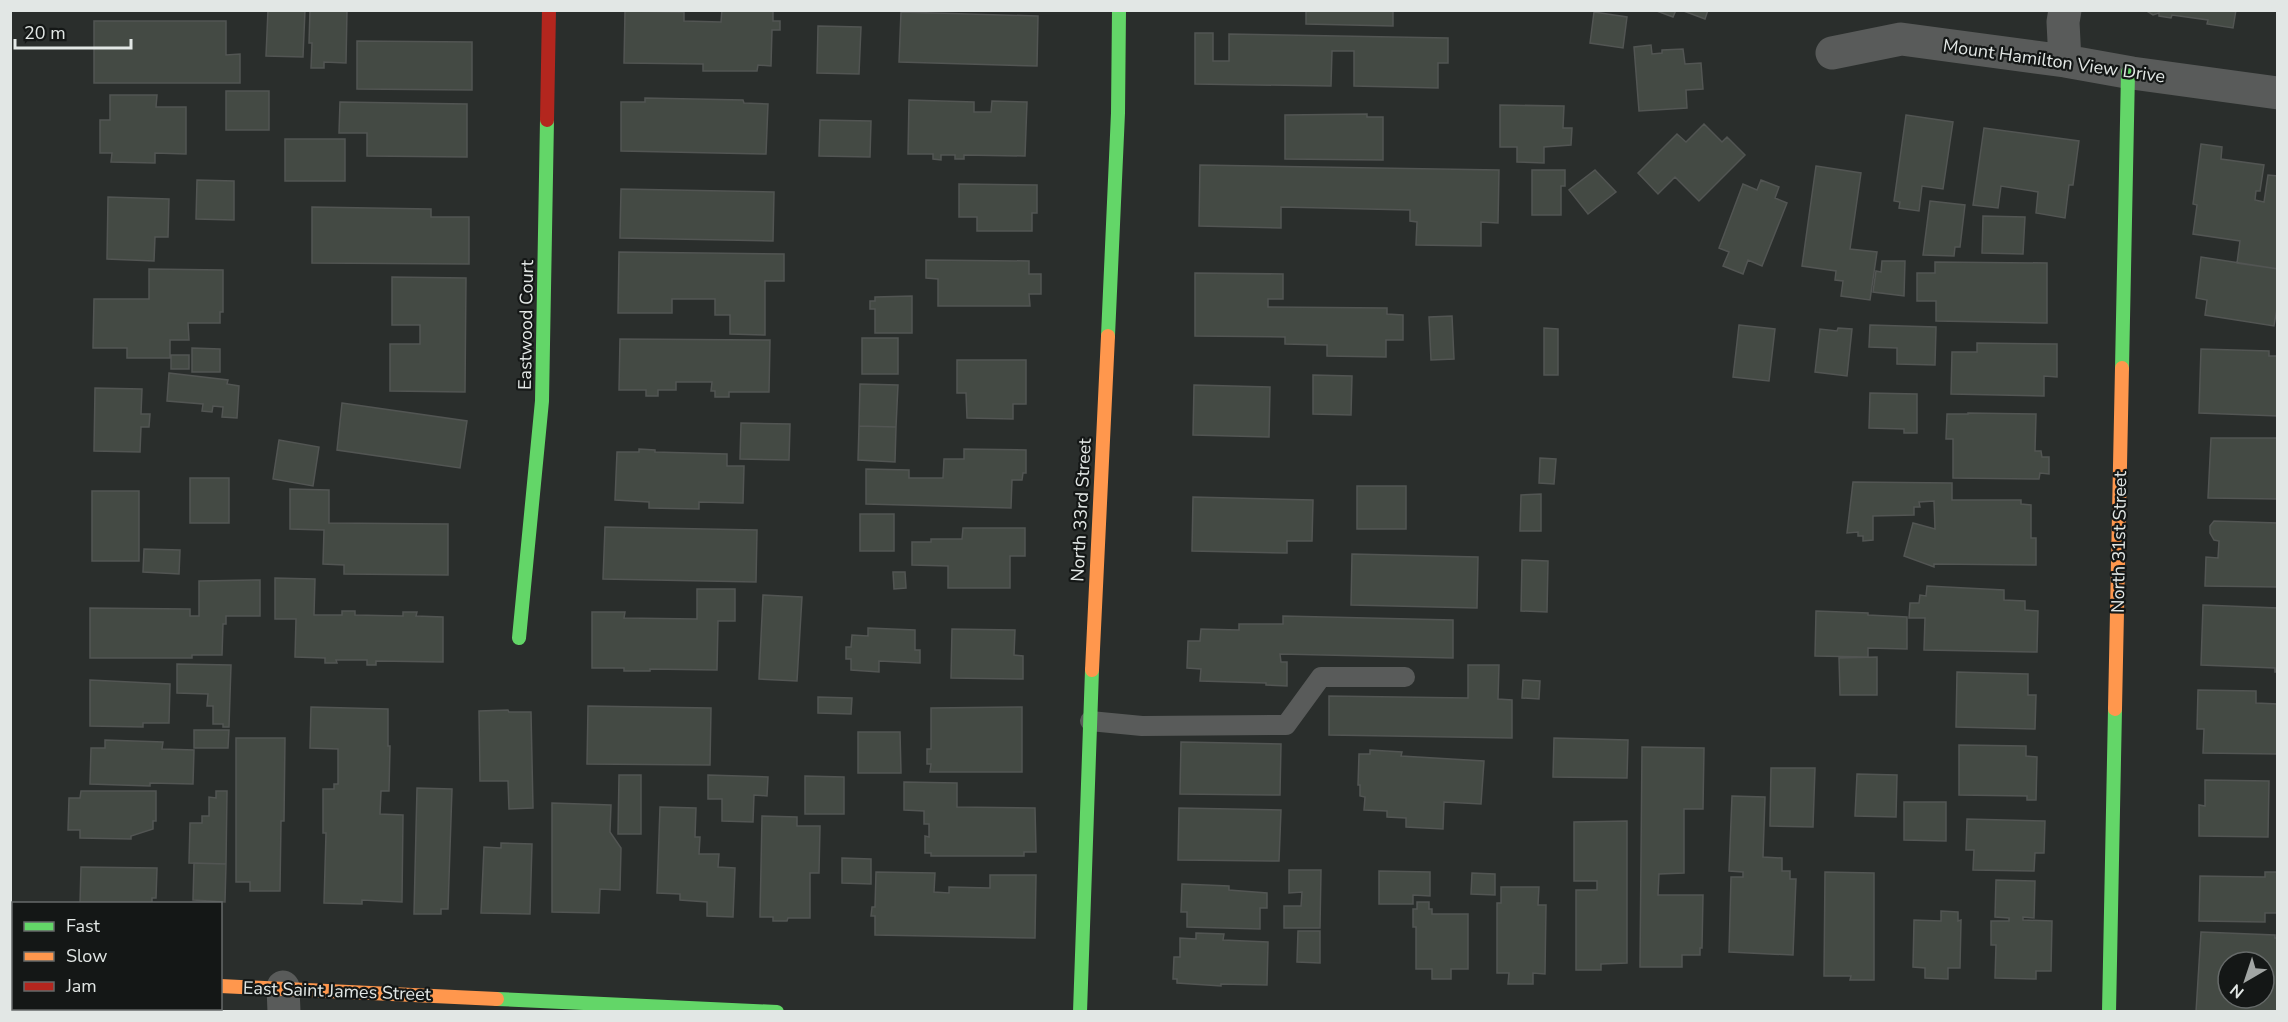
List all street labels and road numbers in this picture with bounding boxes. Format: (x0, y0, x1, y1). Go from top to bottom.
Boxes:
street label: Mount Hamilton View Drive (1941, 34, 2167, 88)
street label: Eastwood Court (513, 259, 539, 390)
street label: North 33rd Street (1065, 437, 1097, 582)
street label: North 31st Street (2106, 470, 2132, 613)
street label: East Saint James Street (243, 976, 432, 1006)

